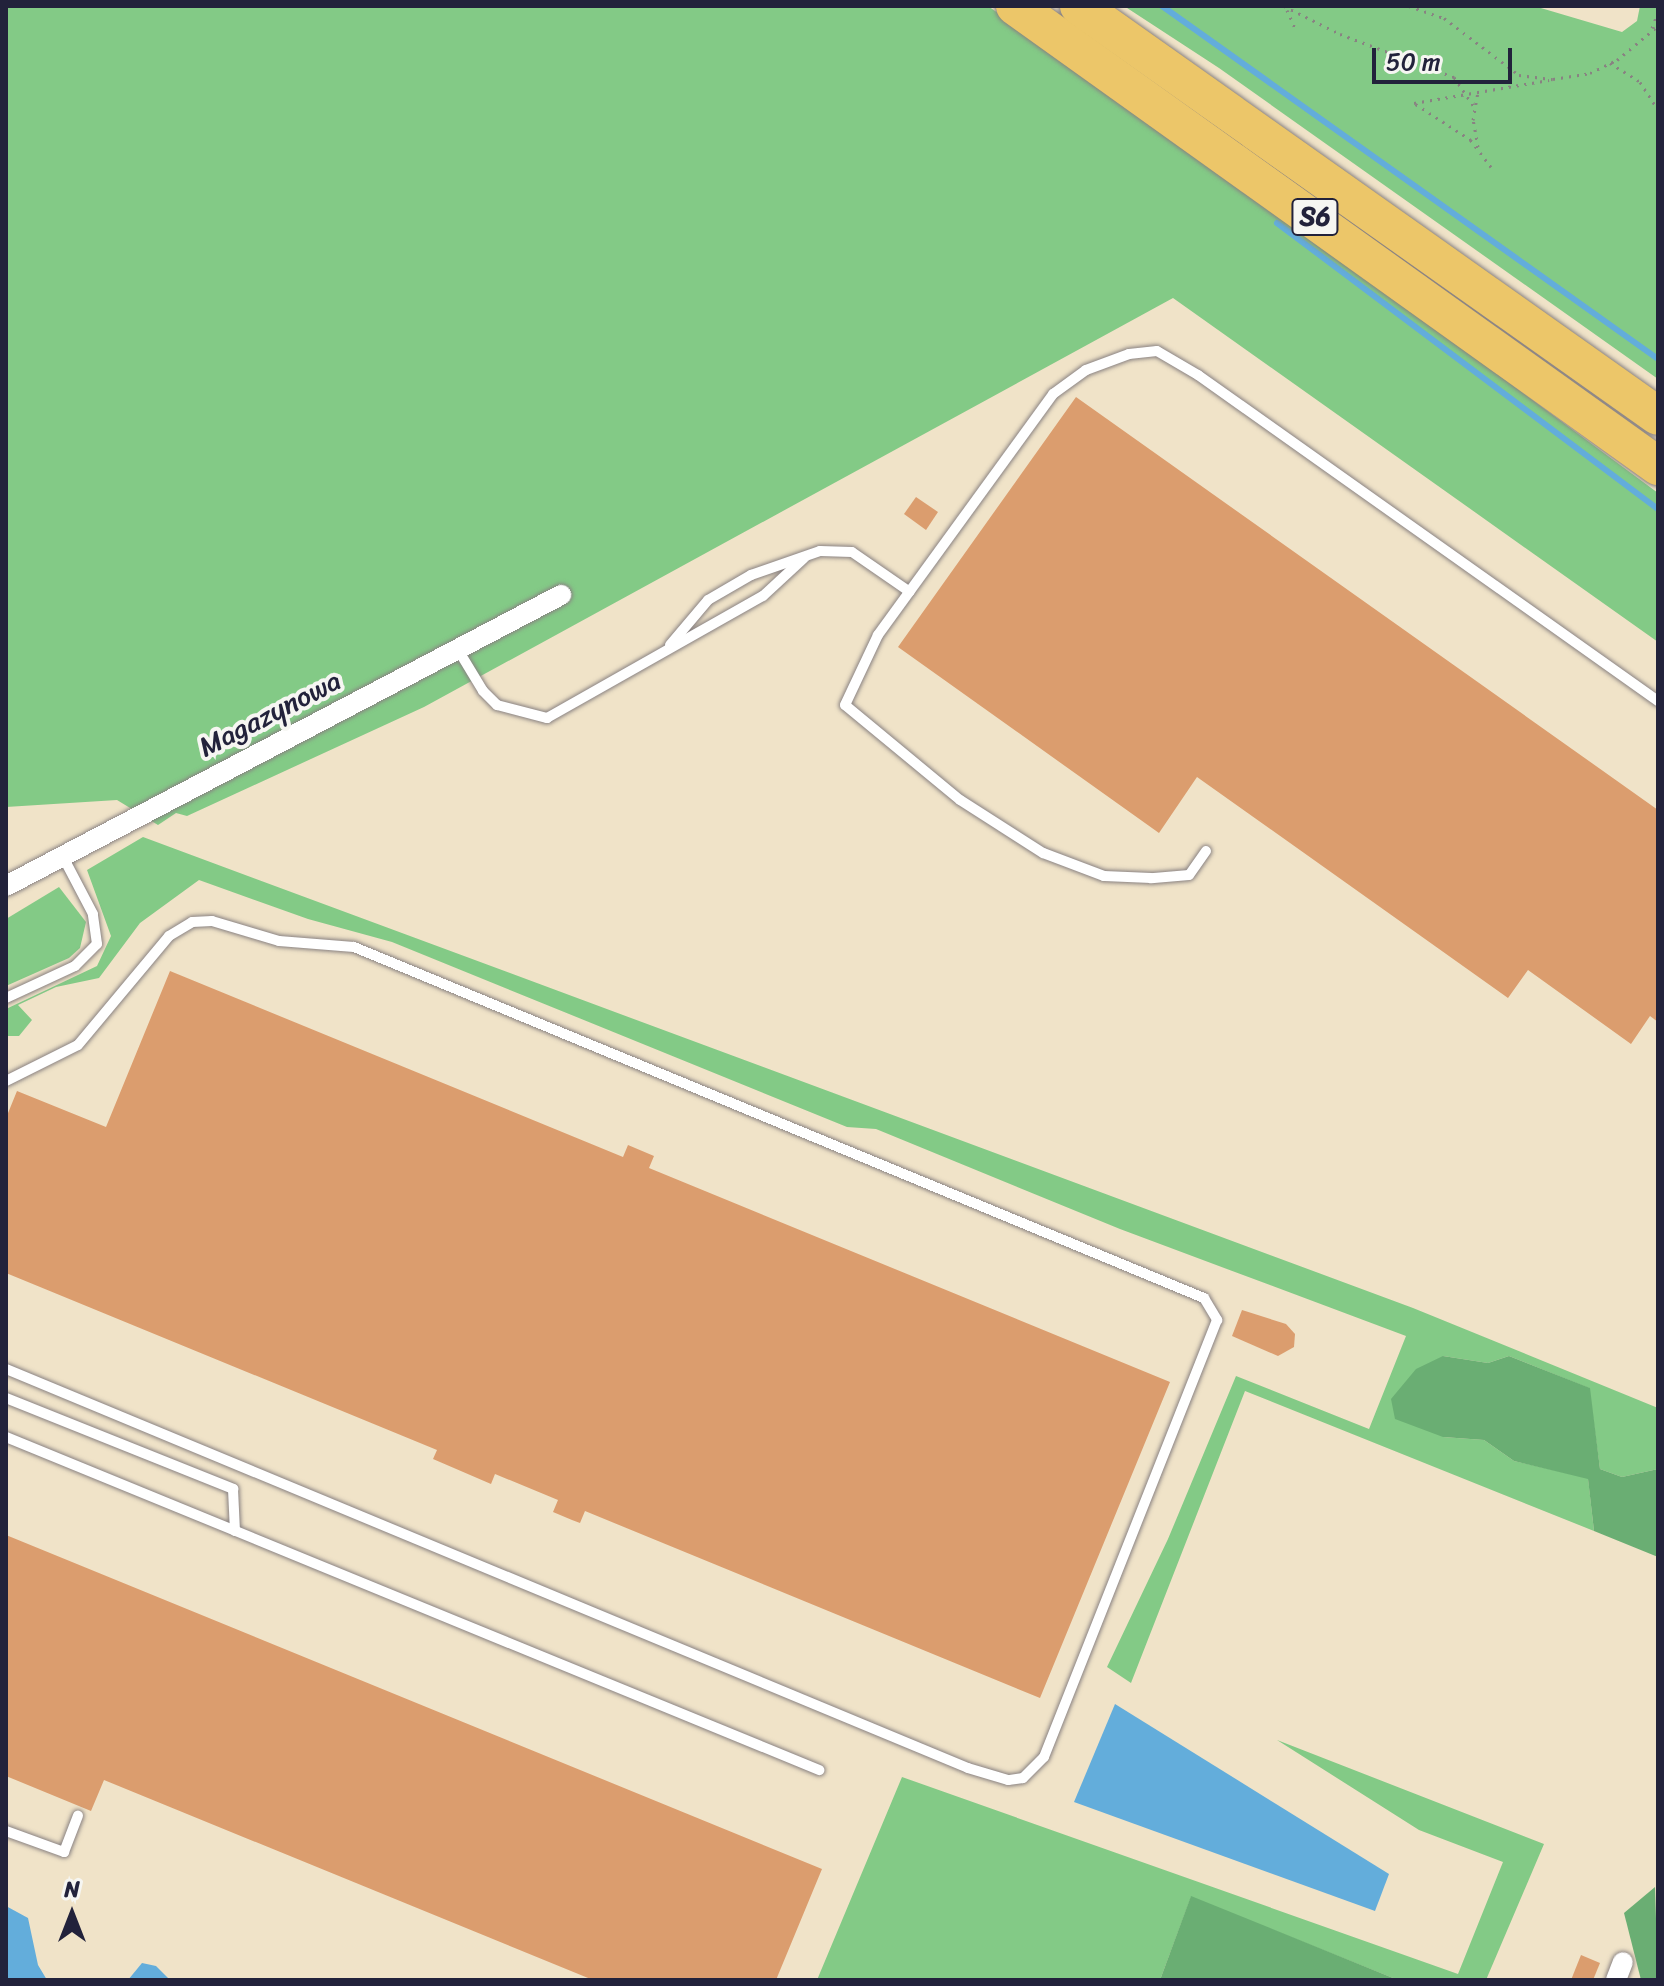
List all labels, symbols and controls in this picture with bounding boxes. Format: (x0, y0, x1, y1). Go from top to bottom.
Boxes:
scale bar (1376, 32, 1516, 82)
text: 50 m (1386, 41, 1441, 83)
road number: S6 (1291, 195, 1339, 239)
street label: Magazynowa (193, 664, 347, 764)
text: N (64, 1870, 80, 1909)
north arrow (32, 1874, 112, 1954)

